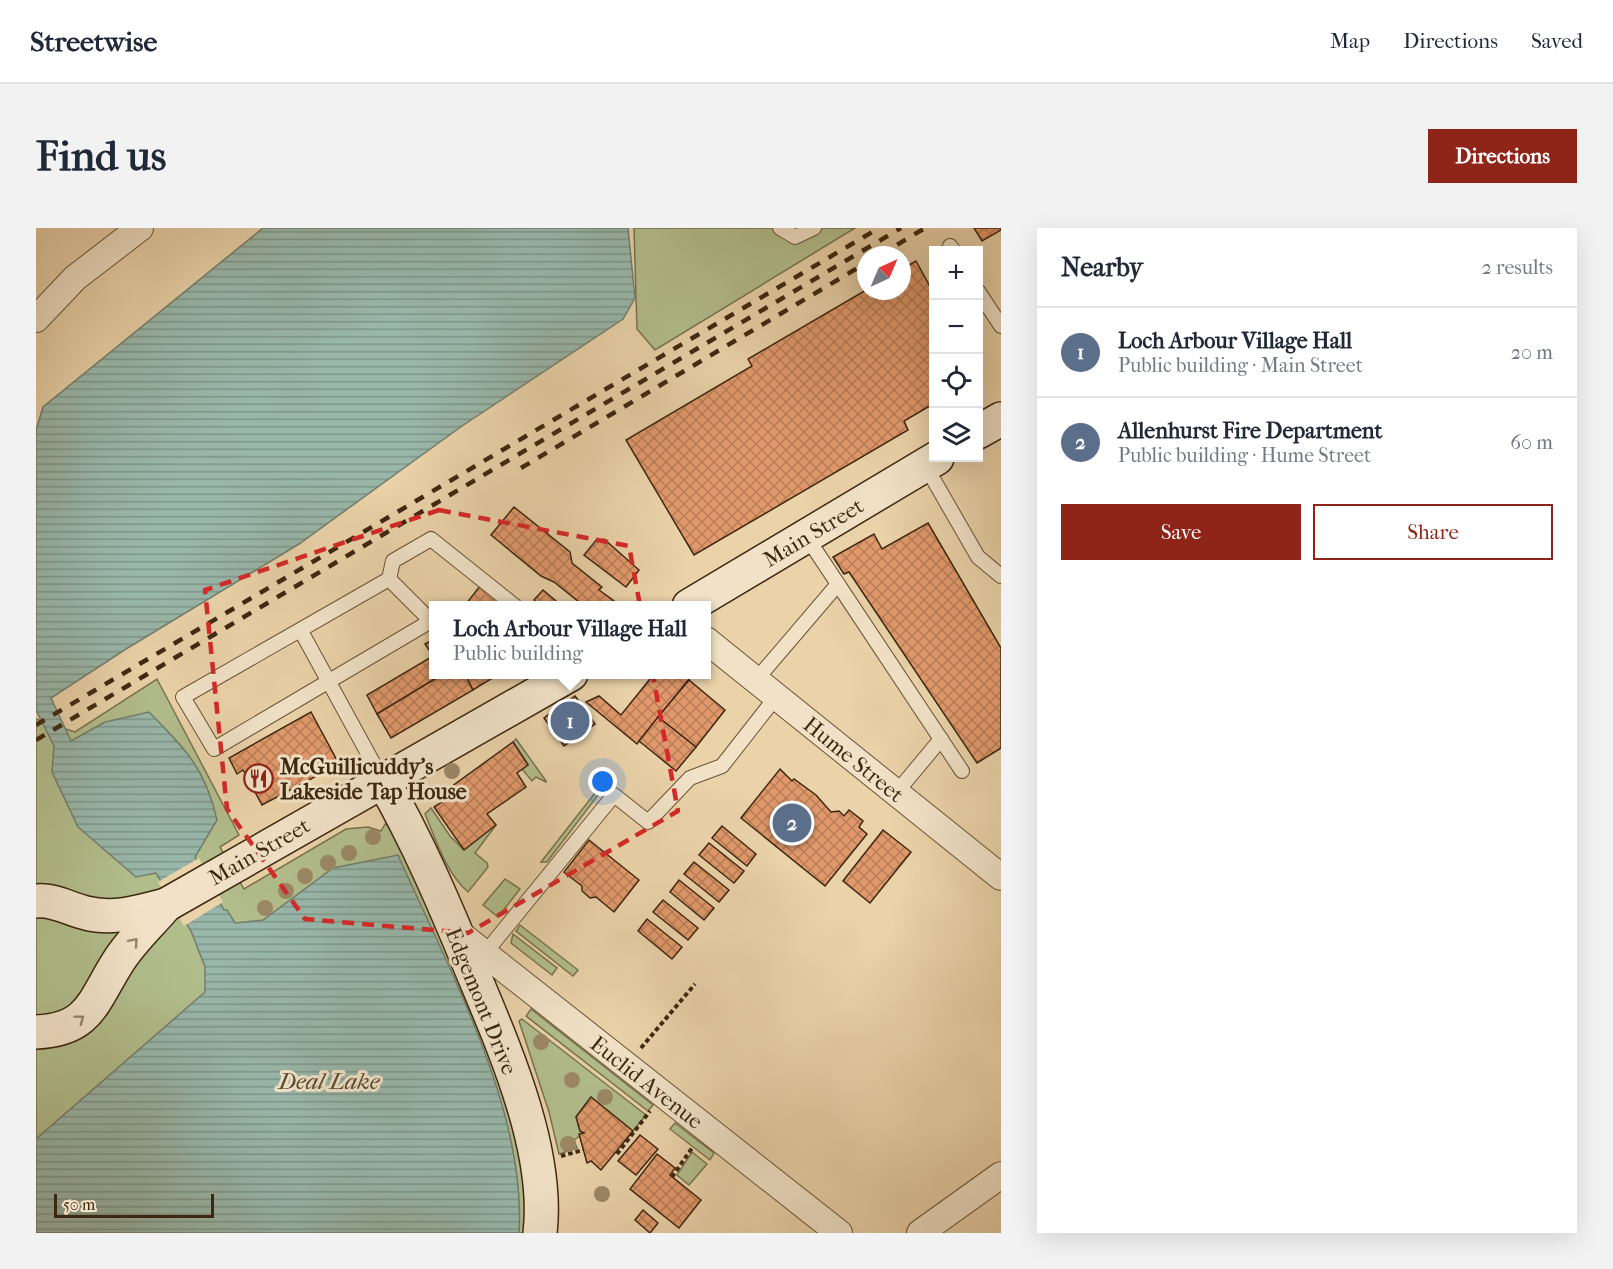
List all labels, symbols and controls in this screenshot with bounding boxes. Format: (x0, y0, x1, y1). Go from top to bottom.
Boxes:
text: Streetwise (30, 25, 157, 58)
text: Map (1330, 29, 1370, 53)
text: Directions (1403, 29, 1498, 53)
text: Saved (1531, 29, 1583, 53)
button: Directions (1428, 129, 1577, 183)
text: Find us (36, 132, 166, 181)
north arrow (857, 246, 911, 300)
map controls (929, 246, 983, 462)
button: + (929, 246, 983, 300)
text: Nearby (1061, 252, 1143, 283)
text: 2 results (1482, 256, 1553, 279)
button: − (929, 300, 983, 354)
text: Loch Arbour Village Hall (1118, 328, 1352, 354)
text: 1 (1077, 341, 1084, 364)
text: 20 m (1511, 341, 1553, 364)
button: locate (929, 354, 983, 408)
text: Public building · Main Street (1118, 354, 1363, 377)
button: layers (929, 408, 983, 462)
text: Allenhurst Fire Department (1118, 418, 1382, 444)
text: 2 (1075, 431, 1086, 454)
text: 60 m (1510, 431, 1553, 454)
text: Public building · Hume Street (1118, 444, 1371, 467)
street label: Main Street (759, 493, 868, 573)
button: Save (1061, 504, 1301, 560)
button: Share (1313, 504, 1553, 560)
popup (429, 601, 711, 679)
text: Loch Arbour Village Hall (453, 616, 687, 642)
text: Public building (453, 642, 583, 665)
pin: 1 (550, 698, 590, 744)
street label: Hume Street (798, 711, 909, 808)
place label: McGuillicuddy's Lakeside Tap House (279, 754, 467, 805)
restaurant icon: McGuillicuddy's Lakeside Tap House (243, 763, 275, 795)
your location (588, 767, 617, 796)
pin: 2 (772, 800, 812, 846)
street label: Main Street (204, 812, 315, 891)
street label: Edgemont Drive (440, 924, 522, 1079)
one-way arrow (127, 938, 138, 949)
one-way arrow (73, 1015, 84, 1026)
street label: Euclid Avenue (585, 1031, 708, 1135)
water label: Deal Lake (277, 1067, 381, 1095)
scale bar (54, 1191, 214, 1218)
text: 50 m (63, 1195, 95, 1214)

